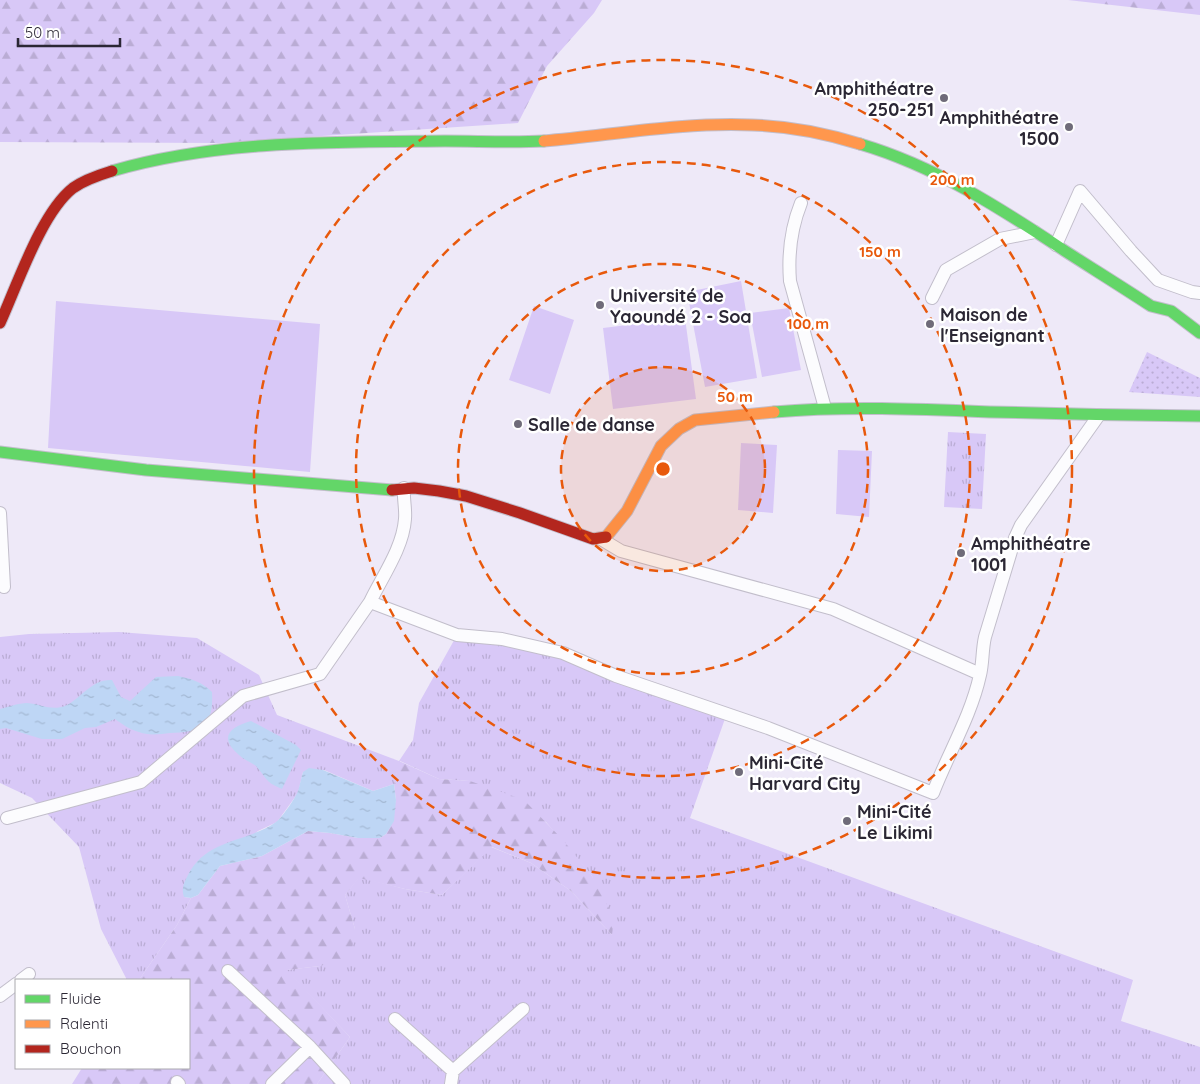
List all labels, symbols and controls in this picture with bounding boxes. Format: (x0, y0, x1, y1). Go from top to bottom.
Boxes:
scale bar (18, 15, 120, 47)
text: 50 m (25, 23, 60, 42)
place label: Amphithéatre 250-251 (814, 77, 934, 121)
marker: Amphithéatre 250-251 (938, 92, 950, 104)
place label: Amphithéatre 1500 (939, 106, 1059, 150)
marker: Amphithéatre 1500 (1063, 121, 1075, 133)
text: 200 m (930, 170, 975, 189)
text: 150 m (859, 242, 901, 261)
place label: Université de Yaoundé 2 - Soa (610, 284, 752, 328)
marker: Université de Yaoundé 2 - Soa (594, 299, 606, 311)
place label: Maison de l'Enseignant (940, 303, 1045, 347)
text: 100 m (787, 314, 829, 333)
marker: Maison de l'Enseignant (924, 318, 936, 330)
text: 50 m (717, 387, 753, 406)
place label: Salle de danse (528, 413, 655, 436)
marker: Salle de danse (512, 418, 524, 430)
centre of rings (654, 460, 672, 478)
place label: Amphithéatre 1001 (971, 532, 1091, 576)
marker: Amphithéatre 1001 (955, 547, 967, 559)
place label: Mini-Cité Harvard City (749, 751, 861, 795)
marker: Mini-Cité Harvard City (733, 766, 745, 778)
place label: Mini-Cité Le Likimi (857, 800, 932, 844)
marker: Mini-Cité Le Likimi (841, 815, 853, 827)
legend (15, 979, 190, 1069)
text: Fluide (60, 989, 101, 1008)
text: Ralenti (60, 1014, 108, 1033)
text: Bouchon (60, 1039, 121, 1058)

